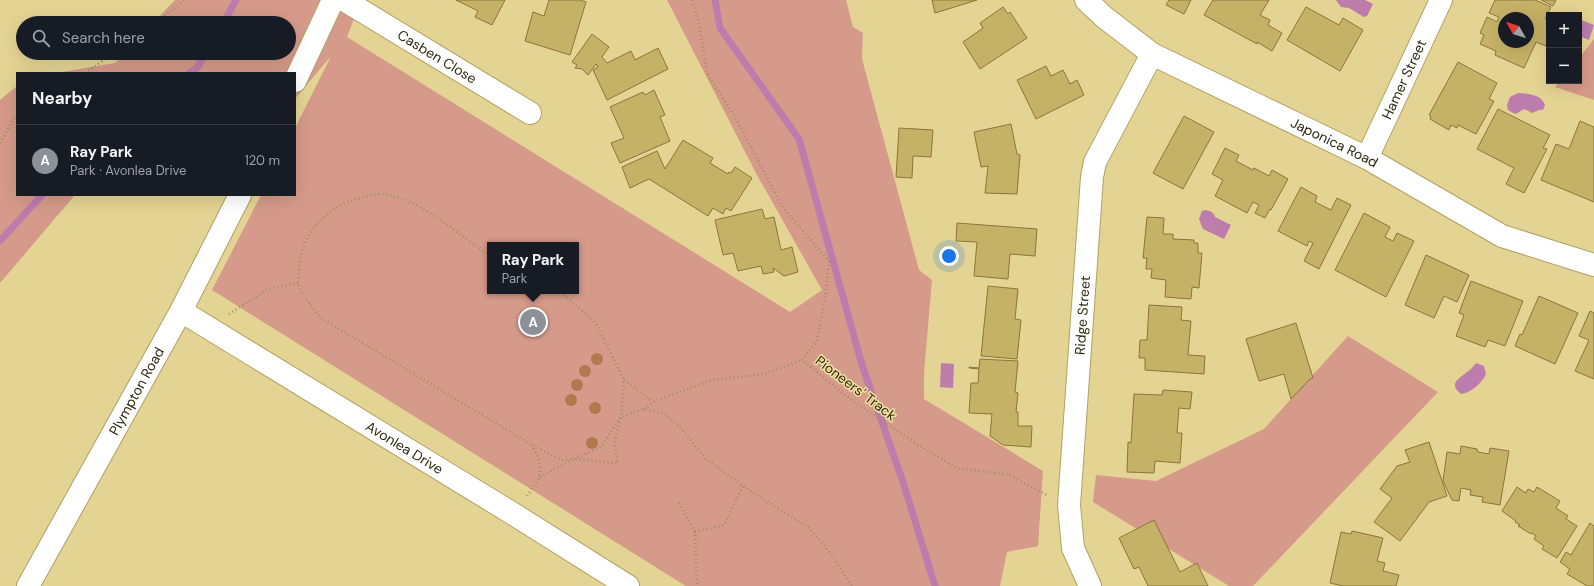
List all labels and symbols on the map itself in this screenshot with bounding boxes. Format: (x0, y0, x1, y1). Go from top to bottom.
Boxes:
north arrow (1498, 12, 1534, 48)
street label: Casben Close (394, 26, 480, 88)
street label: Hamer Street (1377, 36, 1430, 122)
street label: Japonica Road (1288, 113, 1381, 171)
your location (939, 246, 959, 266)
street label: Ridge Street (1071, 275, 1094, 356)
pin: A (520, 307, 546, 337)
street label: Plympton Road (105, 344, 168, 438)
street label: Pioneers' Track (812, 352, 900, 424)
street label: Avonlea Drive (363, 417, 447, 478)

